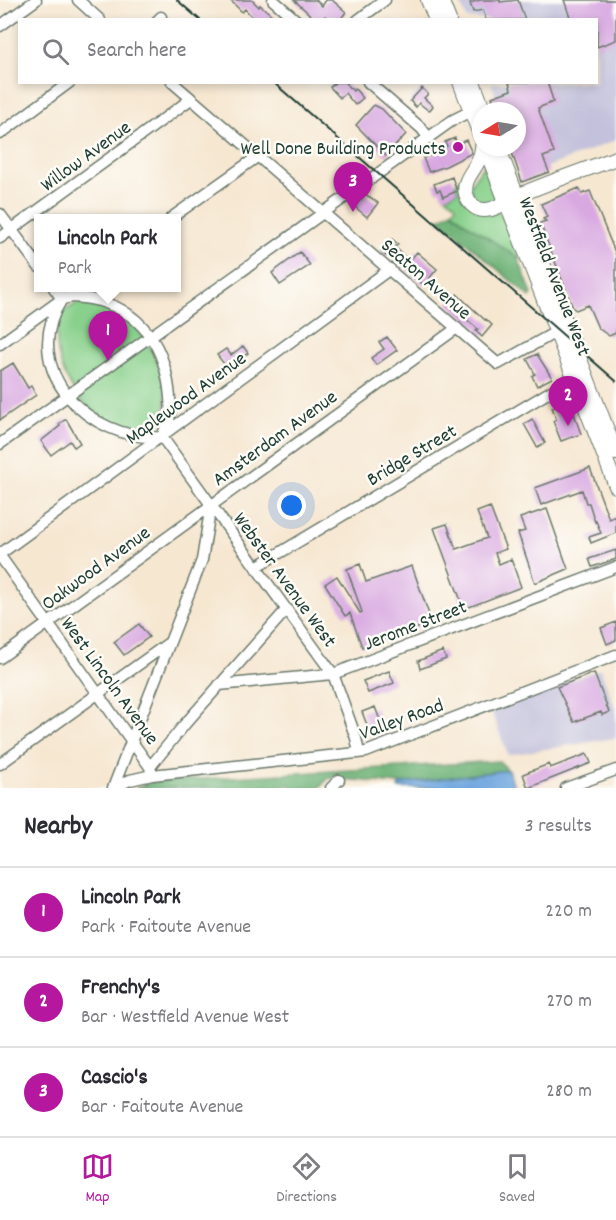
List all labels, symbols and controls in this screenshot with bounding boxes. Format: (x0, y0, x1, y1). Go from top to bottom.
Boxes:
search box (18, 18, 598, 84)
icon: search (39, 35, 72, 68)
text: Search here (87, 36, 186, 67)
north arrow (472, 102, 526, 156)
street label: Willow Avenue (36, 115, 138, 200)
place label: Well Done Building Products (240, 136, 446, 164)
marker: Well Done Building Products (451, 140, 465, 154)
pin: 3 (334, 162, 372, 212)
street label: Westfield Avenue West (510, 194, 596, 361)
popup (34, 214, 181, 292)
text: Lincoln Park (58, 224, 157, 255)
street label: Seaton Avenue (374, 233, 477, 328)
text: Park (58, 255, 92, 283)
pin: 1 (88, 312, 128, 361)
street label: Maplewood Avenue (121, 346, 253, 453)
pin: 2 (548, 376, 588, 426)
street label: Amsterdam Avenue (207, 384, 344, 494)
street label: Bridge Street (362, 419, 463, 495)
your location (277, 491, 306, 520)
street label: Webster Avenue West (225, 507, 342, 654)
street label: Oakwood Avenue (37, 520, 157, 618)
street label: Jerome Street (361, 594, 472, 659)
street label: West Lincoln Avenue (53, 612, 165, 752)
street label: Valley Road (356, 693, 448, 749)
text: Nearby (24, 809, 92, 846)
text: 3 results (525, 813, 592, 841)
text: Lincoln Park (81, 883, 181, 914)
text: 1 (41, 898, 46, 926)
text: 220 m (545, 898, 592, 926)
text: Park · Faitoute Avenue (81, 914, 251, 942)
text: Frenchy's (81, 973, 160, 1004)
text: 2 (39, 988, 48, 1016)
text: 270 m (546, 988, 592, 1016)
text: Bar · Westfield Avenue West (81, 1004, 289, 1032)
text: Cascio's (81, 1063, 148, 1094)
text: 3 (39, 1078, 48, 1106)
text: 280 m (546, 1078, 592, 1106)
text: Bar · Faitoute Avenue (81, 1094, 243, 1122)
tab: Map (81, 1150, 114, 1209)
tab: Directions (276, 1150, 337, 1209)
tab: Saved (499, 1150, 535, 1209)

